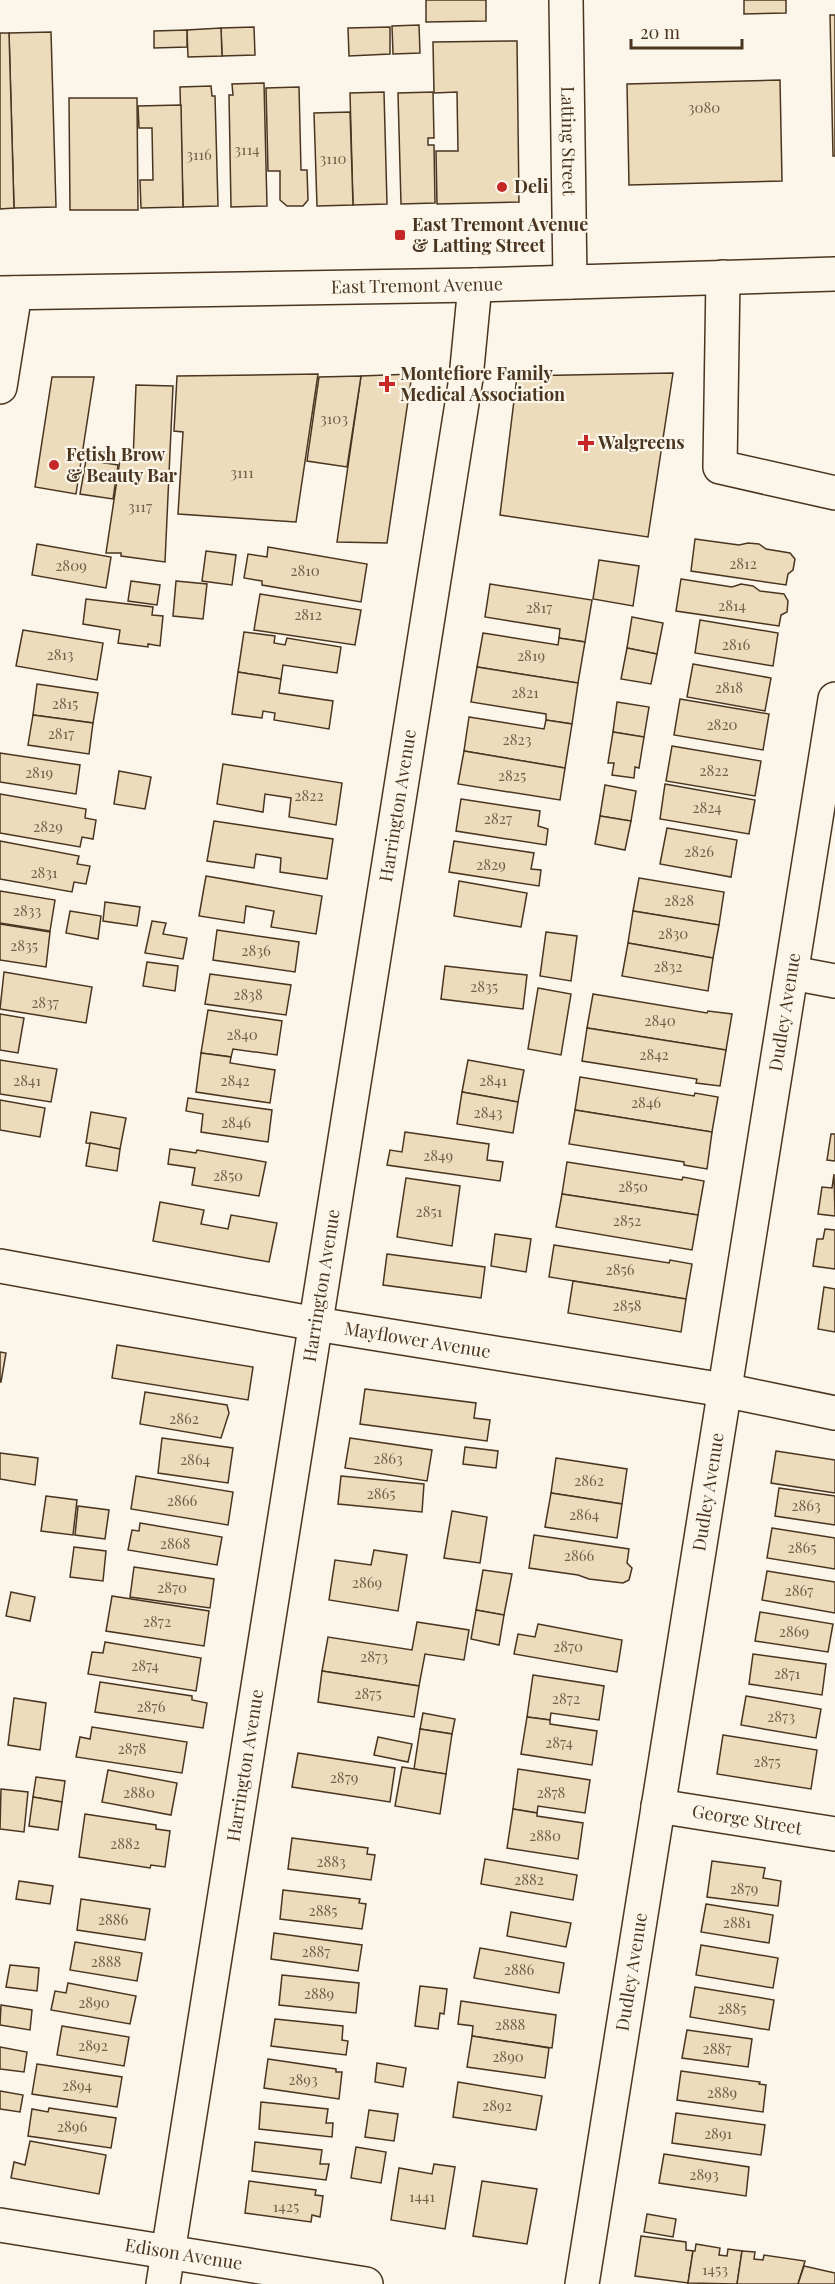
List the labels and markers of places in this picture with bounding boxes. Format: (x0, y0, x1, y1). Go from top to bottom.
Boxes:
place label: Deli (514, 174, 549, 198)
marker: Deli (495, 180, 509, 194)
place label: East Tremont Avenue & Latting Street (412, 212, 588, 257)
marker: East Tremont Avenue & Latting Street (393, 228, 407, 242)
place label: Montefiore Family Medical Association (400, 361, 565, 406)
marker: Montefiore Family Medical Association (378, 375, 396, 393)
place label: Walgreens (597, 430, 685, 454)
marker: Walgreens (579, 436, 593, 450)
place label: Fetish Brow & Beauty Bar (66, 442, 178, 487)
marker: Fetish Brow & Beauty Bar (47, 458, 61, 472)

